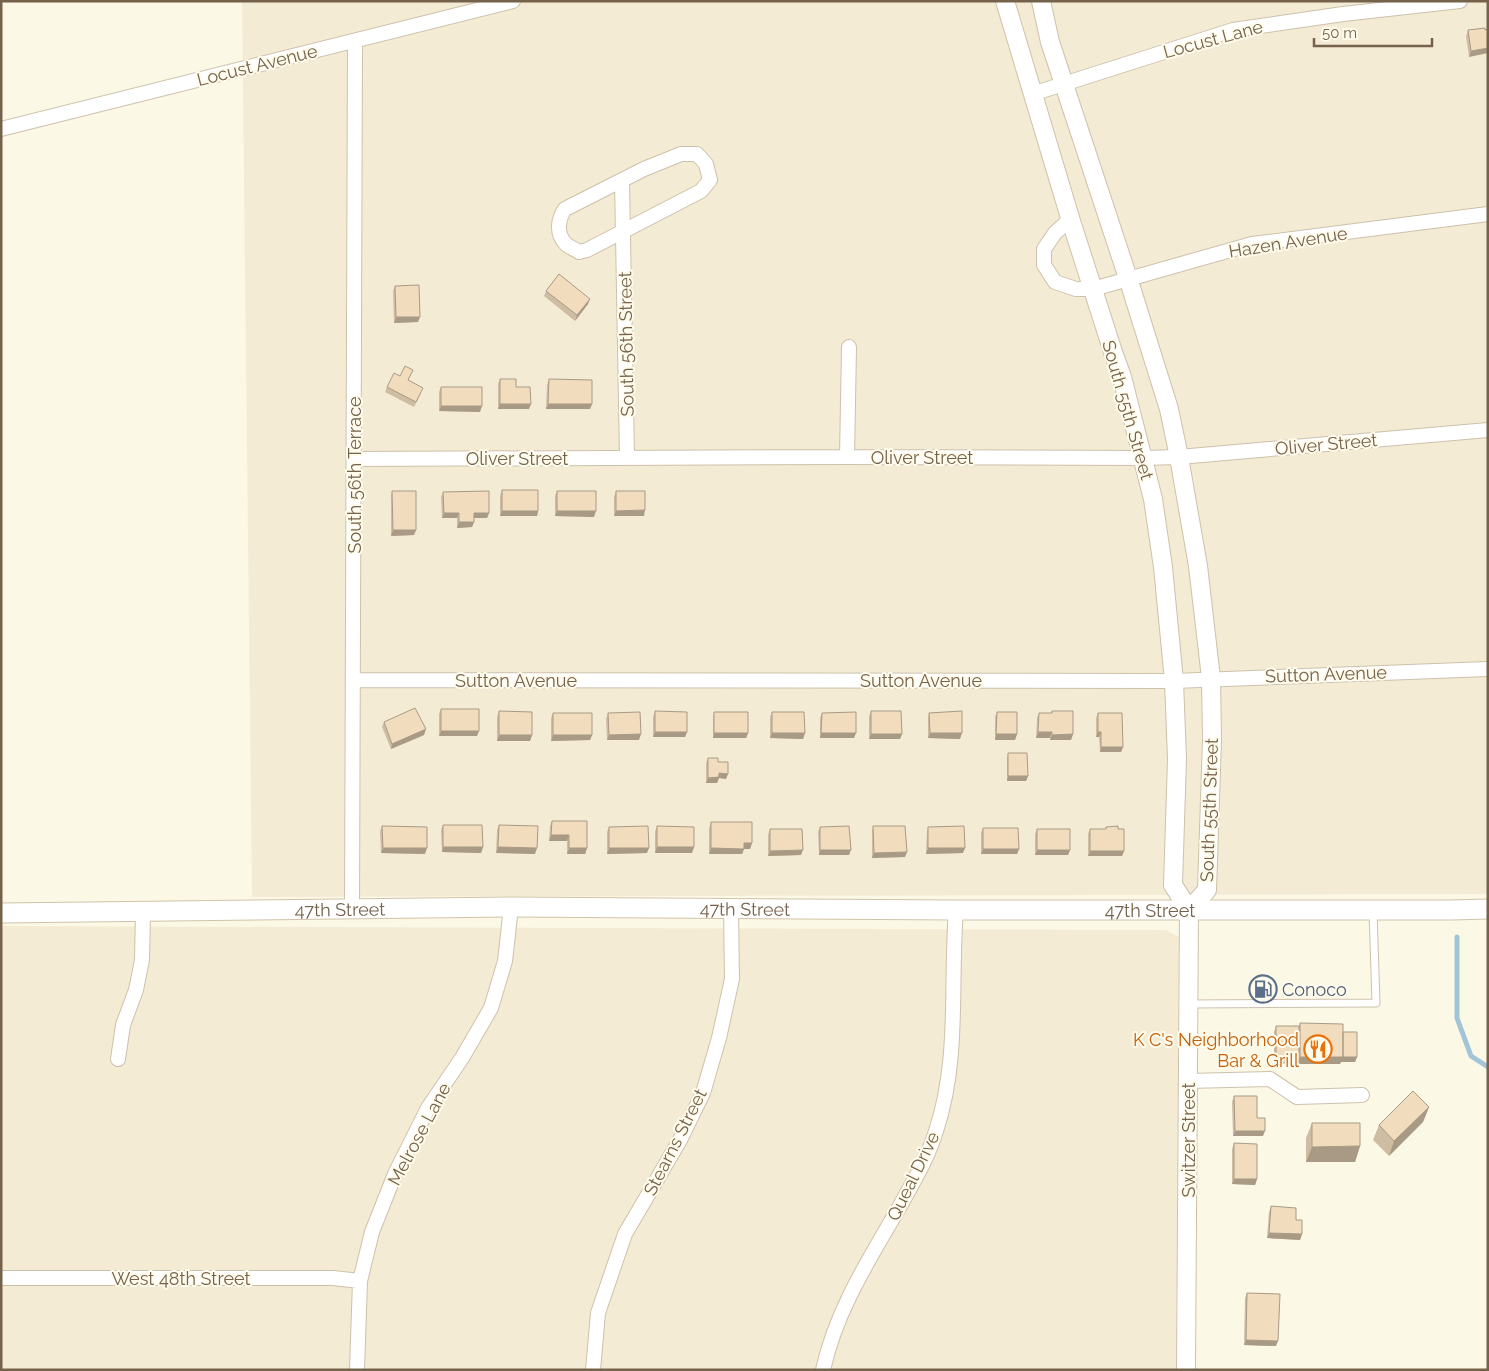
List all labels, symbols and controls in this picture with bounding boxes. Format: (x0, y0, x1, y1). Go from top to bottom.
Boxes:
scale bar (1314, 15, 1432, 47)
street label: Locust Lane (1161, 16, 1266, 62)
text: 50 m (1322, 24, 1357, 42)
street label: Locust Avenue (195, 40, 320, 90)
street label: Hazen Avenue (1227, 222, 1349, 262)
street label: South 56th Street (614, 271, 638, 417)
street label: South 55th Street (1098, 338, 1158, 482)
street label: South 56th Terrace (344, 396, 365, 554)
street label: Oliver Street (1274, 429, 1378, 459)
street label: Oliver Street (871, 447, 973, 468)
street label: Oliver Street (466, 448, 568, 469)
street label: Sutton Avenue (1265, 661, 1388, 687)
street label: Sutton Avenue (455, 670, 577, 691)
street label: Sutton Avenue (860, 670, 982, 691)
street label: South 55th Street (1196, 738, 1222, 882)
street label: 47th Street (295, 898, 385, 920)
street label: 47th Street (700, 898, 790, 919)
street label: 47th Street (1105, 900, 1195, 921)
fuel station icon: Conoco (1248, 974, 1278, 1004)
place label: Conoco (1282, 979, 1347, 1000)
place label: K C's Neighborhood Bar & Grill (1133, 1029, 1299, 1071)
restaurant icon: K C's Neighborhood Bar & Grill (1303, 1034, 1333, 1064)
street label: Melrose Lane (383, 1079, 455, 1189)
street label: Switzer Street (1178, 1083, 1199, 1197)
street label: Stearns Street (639, 1085, 711, 1199)
street label: Queal Drive (882, 1128, 944, 1224)
street label: West 48th Street (111, 1268, 251, 1289)

